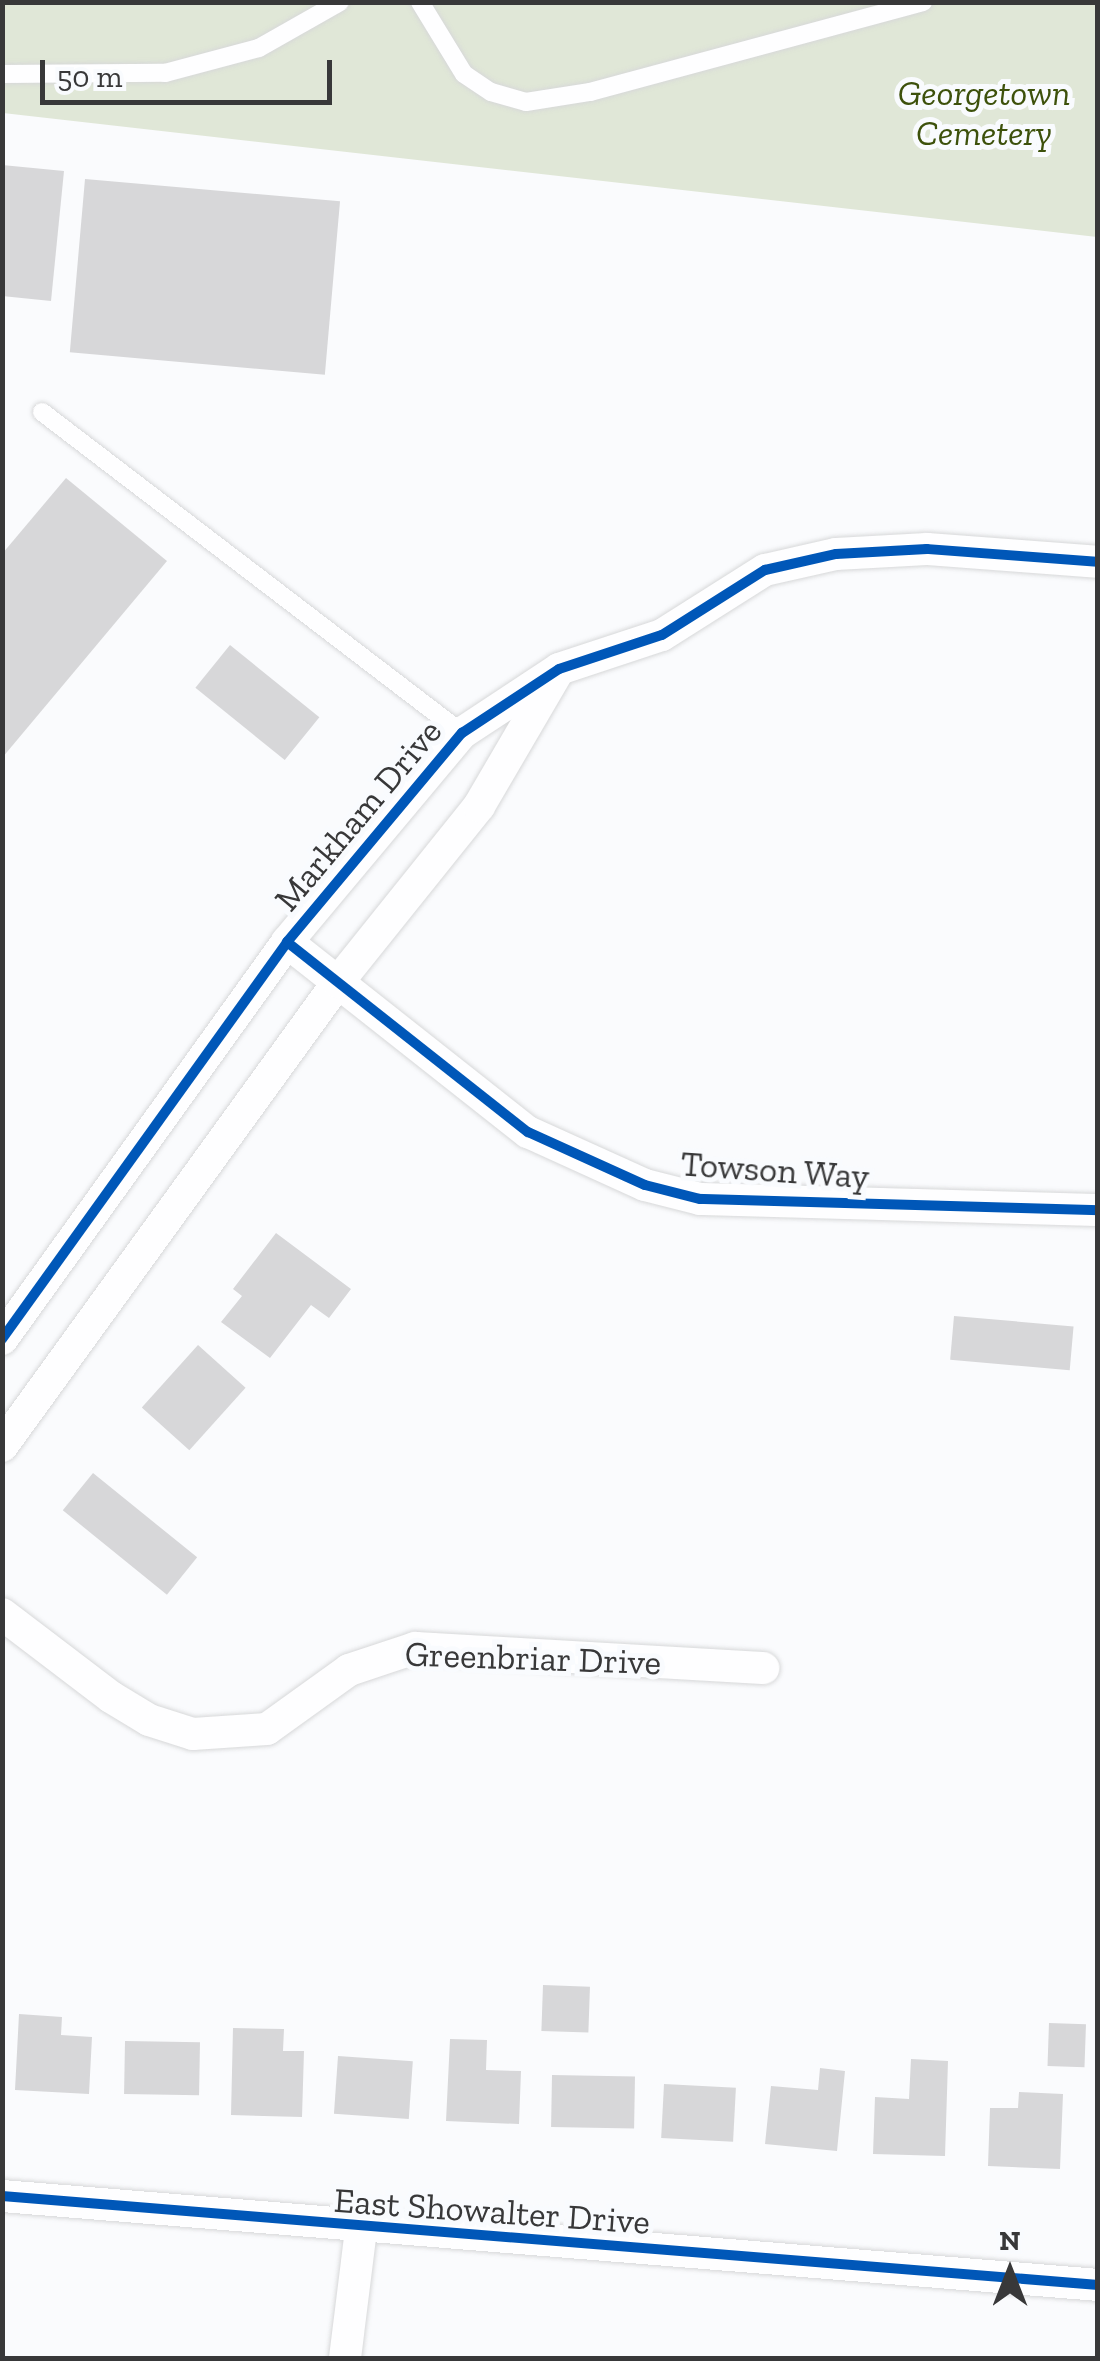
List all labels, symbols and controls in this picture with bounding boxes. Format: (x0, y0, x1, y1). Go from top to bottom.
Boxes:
scale bar (45, 40, 338, 102)
text: 50 m (57, 59, 122, 95)
park label: Georgetown Cemetery (898, 72, 1070, 154)
street label: Markham Drive (266, 711, 450, 919)
street label: Towson Way (679, 1142, 871, 1198)
street label: Greenbriar Drive (404, 1633, 662, 1683)
street label: East Showalter Drive (332, 2179, 652, 2243)
north arrow (960, 2221, 1060, 2321)
text: N (999, 2224, 1021, 2257)

